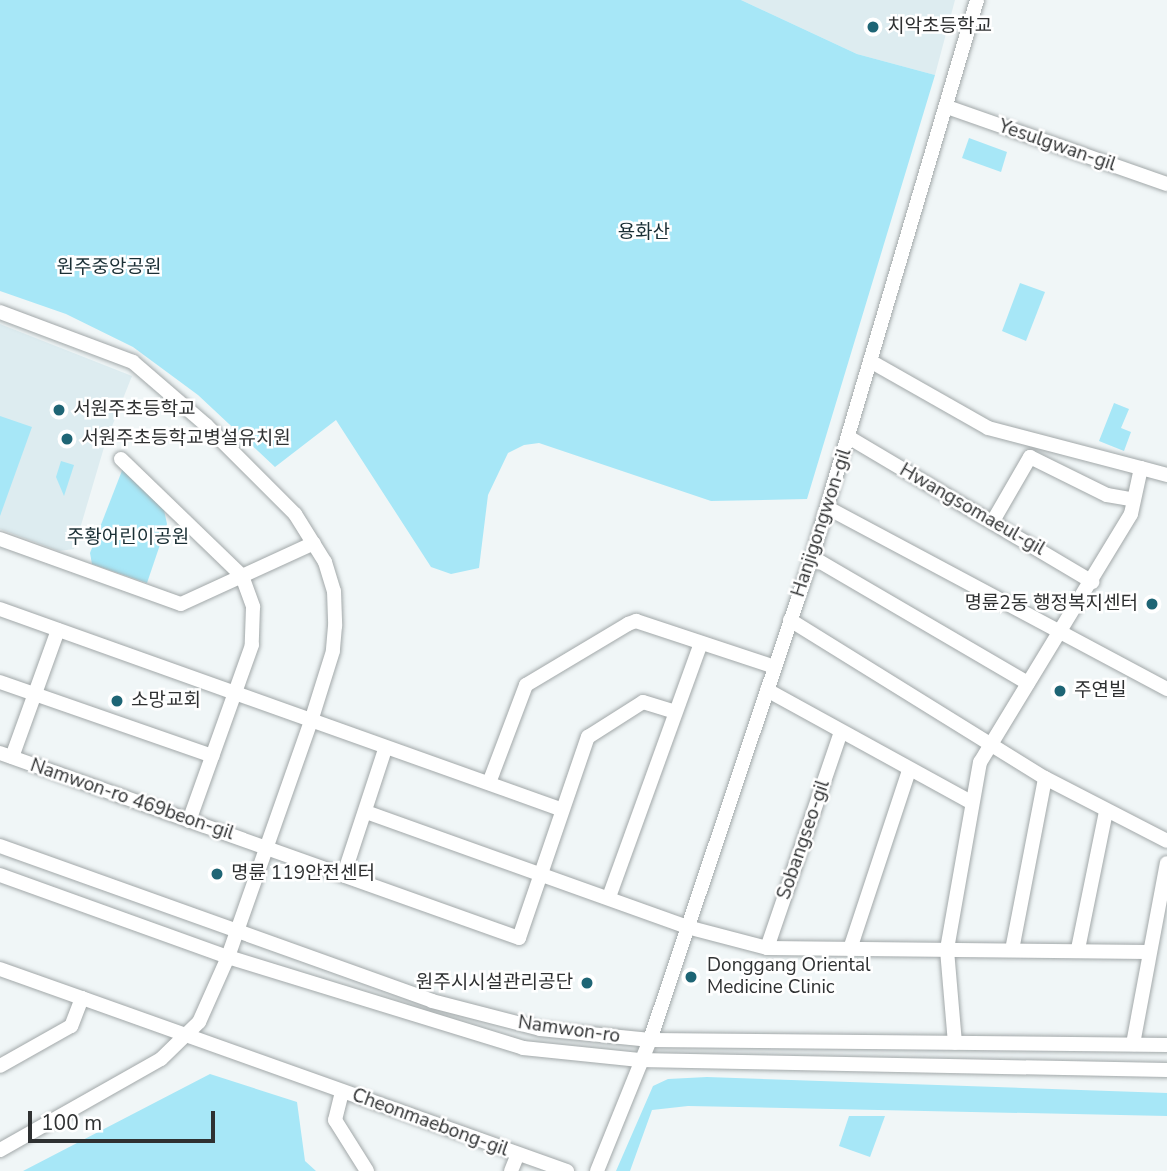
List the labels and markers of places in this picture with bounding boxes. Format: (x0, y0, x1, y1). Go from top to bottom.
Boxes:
place label: 치악초등학교 (887, 16, 992, 38)
marker: 치악초등학교 (865, 19, 881, 35)
place label: 서원주초등학교 (73, 399, 195, 421)
marker: 서원주초등학교 (51, 402, 67, 418)
place label: 서원주초등학교병설유치원 (81, 428, 291, 450)
marker: 서원주초등학교병설유치원 (59, 431, 75, 447)
place label: 명륜2동 행정복지센터 (964, 593, 1138, 615)
marker: 명륜2동 행정복지센터 (1144, 596, 1160, 612)
place label: 주연빌 (1074, 680, 1126, 702)
marker: 주연빌 (1052, 683, 1068, 699)
place label: 소망교회 (131, 690, 201, 712)
marker: 소망교회 (109, 693, 125, 709)
place label: 명륜 119안전센터 (231, 863, 375, 885)
marker: 명륜 119안전센터 (209, 866, 225, 882)
place label: Donggang Oriental Medicine Clinic (707, 955, 871, 999)
marker: Donggang Oriental Medicine Clinic (681, 967, 701, 987)
place label: 원주시시설관리공단 (416, 972, 573, 994)
marker: 원주시시설관리공단 (579, 975, 595, 991)

